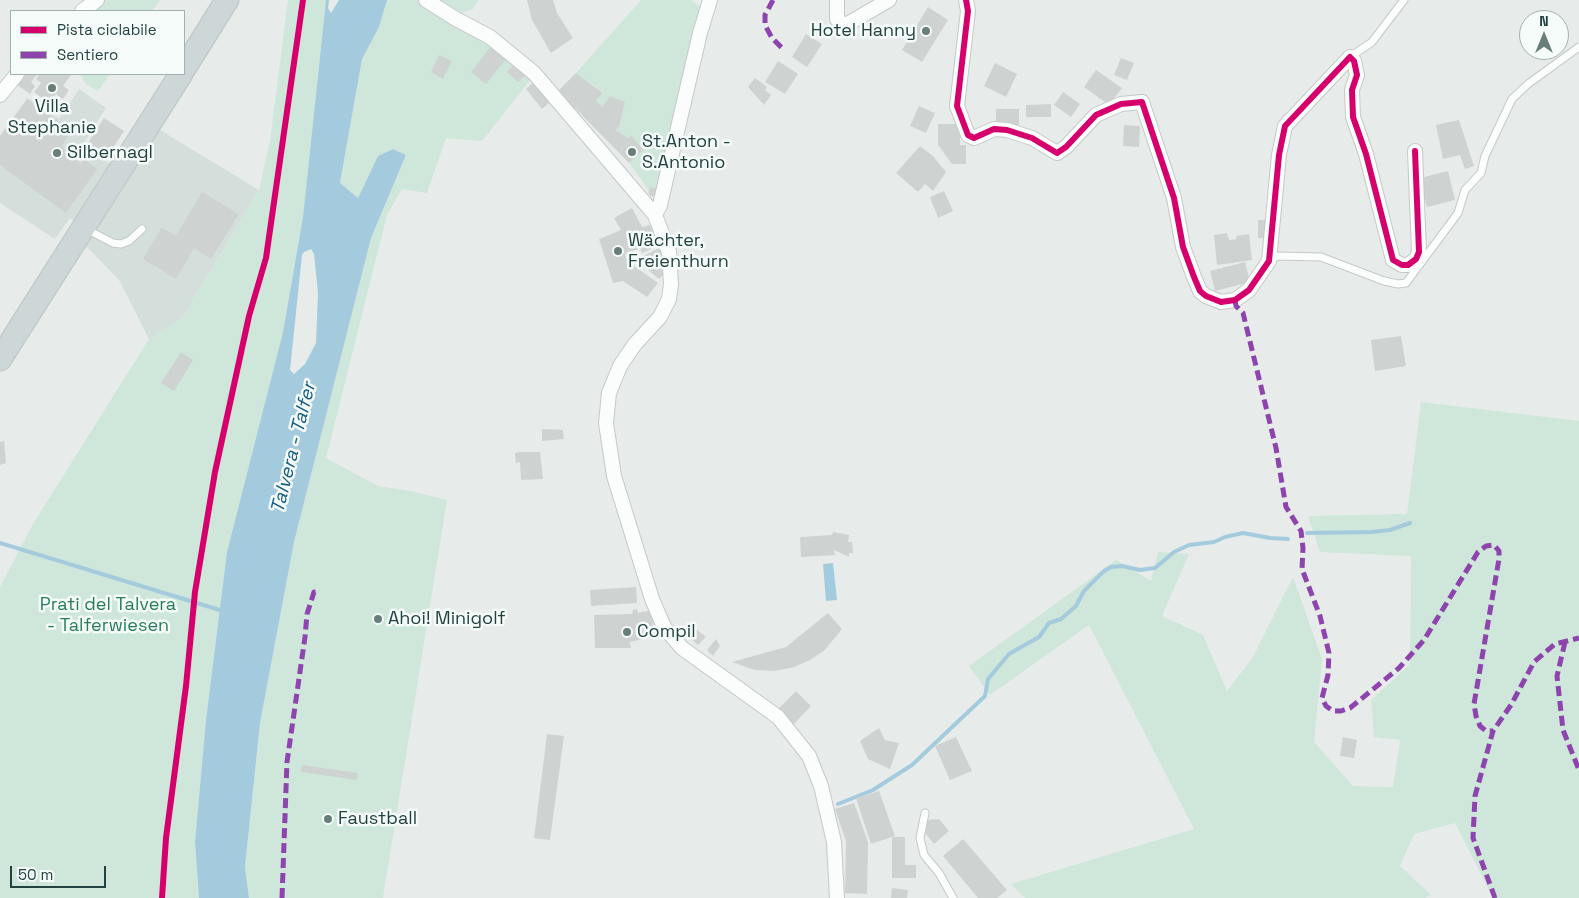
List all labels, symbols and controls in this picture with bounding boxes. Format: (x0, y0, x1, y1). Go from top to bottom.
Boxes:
legend (10, 10, 185, 75)
north arrow (1519, 10, 1569, 60)
text: N (1539, 12, 1549, 30)
text: Pista ciclabile (57, 20, 157, 39)
place label: Hotel Hanny (811, 20, 916, 42)
marker: Hotel Hanny (920, 25, 932, 37)
text: Sentiero (57, 45, 118, 64)
marker: Villa Stephanie (46, 82, 58, 94)
place label: Villa Stephanie (8, 96, 96, 138)
place label: St.Anton - S.Antonio (642, 131, 731, 173)
place label: Silbernagl (67, 142, 153, 164)
marker: St.Anton - S.Antonio (626, 146, 638, 158)
marker: Silbernagl (51, 147, 63, 159)
place label: Wächter, Freienthurn (628, 230, 729, 272)
marker: Wächter, Freienthurn (612, 245, 624, 257)
water label: Talvera - Talfer (267, 380, 321, 516)
park label: Prati del Talvera - Talferwiesen (40, 594, 176, 636)
place label: Ahoi! Minigolf (388, 608, 506, 630)
marker: Ahoi! Minigolf (372, 613, 384, 625)
place label: Compil (637, 621, 696, 643)
marker: Compil (621, 626, 633, 638)
place label: Faustball (338, 808, 417, 830)
marker: Faustball (322, 813, 334, 825)
scale bar (12, 856, 109, 888)
text: 50 m (18, 865, 53, 884)

